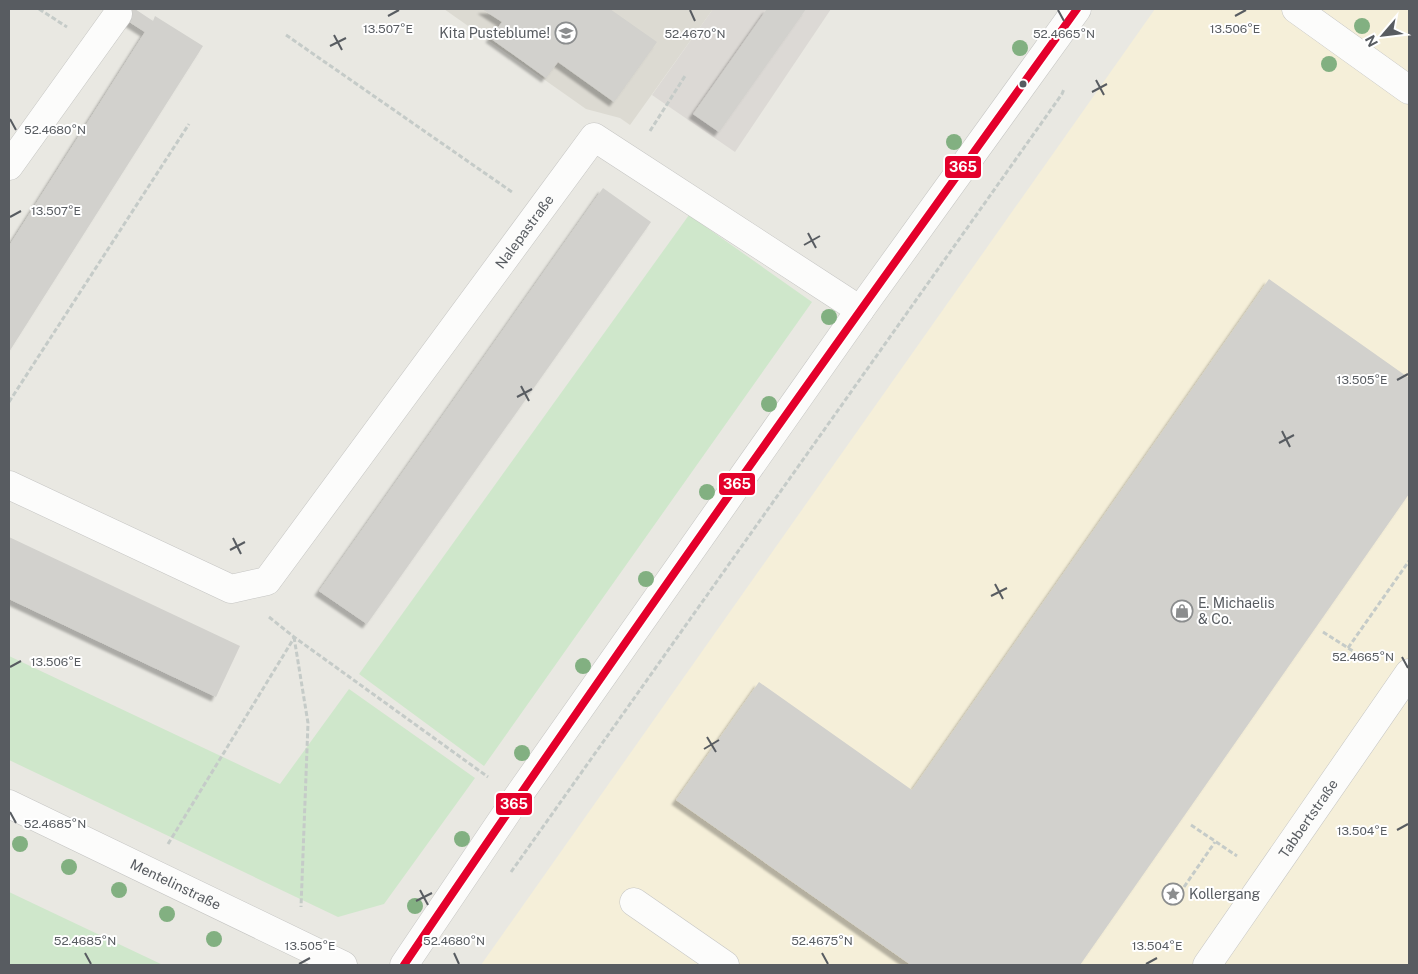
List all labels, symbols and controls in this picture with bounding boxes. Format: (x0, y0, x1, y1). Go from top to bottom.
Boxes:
north arrow (1358, 10, 1408, 60)
school or university icon: Kita Pusteblume! (554, 21, 578, 45)
text: 13.507°E (363, 22, 413, 36)
text: 13.506°E (1210, 22, 1260, 36)
place label: Kita Pusteblume! (439, 25, 550, 41)
text: 52.4670°N (664, 27, 726, 41)
text: 52.4665°N (1033, 27, 1095, 41)
text: N (1362, 33, 1381, 50)
unlabelled marker (1018, 79, 1028, 89)
text: 52.4680°N (24, 123, 86, 137)
line badge: 365 (944, 155, 982, 179)
text: 365 (949, 159, 977, 175)
street label: Nalepastraße (492, 192, 557, 272)
text: 13.507°E (31, 204, 81, 218)
text: 13.505°E (1337, 373, 1387, 387)
line badge: 365 (718, 472, 756, 496)
text: 365 (723, 476, 751, 492)
place label: E. Michaelis & Co. (1198, 595, 1275, 627)
shop icon: E. Michaelis & Co. (1170, 599, 1194, 623)
text: 52.4665°N (1332, 650, 1394, 664)
text: 13.506°E (31, 655, 81, 669)
street label: Tabbertstraße (1275, 776, 1341, 861)
line badge: 365 (495, 792, 533, 816)
text: 365 (500, 796, 528, 812)
text: 52.4685°N (24, 817, 86, 831)
text: 13.504°E (1337, 824, 1387, 838)
street label: Mentelinstraße (128, 856, 224, 913)
place icon: Kollergang (1161, 882, 1185, 906)
place label: Kollergang (1189, 886, 1260, 902)
text: 52.4685°N (54, 934, 116, 948)
text: 52.4680°N (423, 934, 485, 948)
text: 52.4675°N (791, 934, 853, 948)
text: 13.505°E (285, 939, 335, 953)
text: 13.504°E (1132, 939, 1182, 953)

